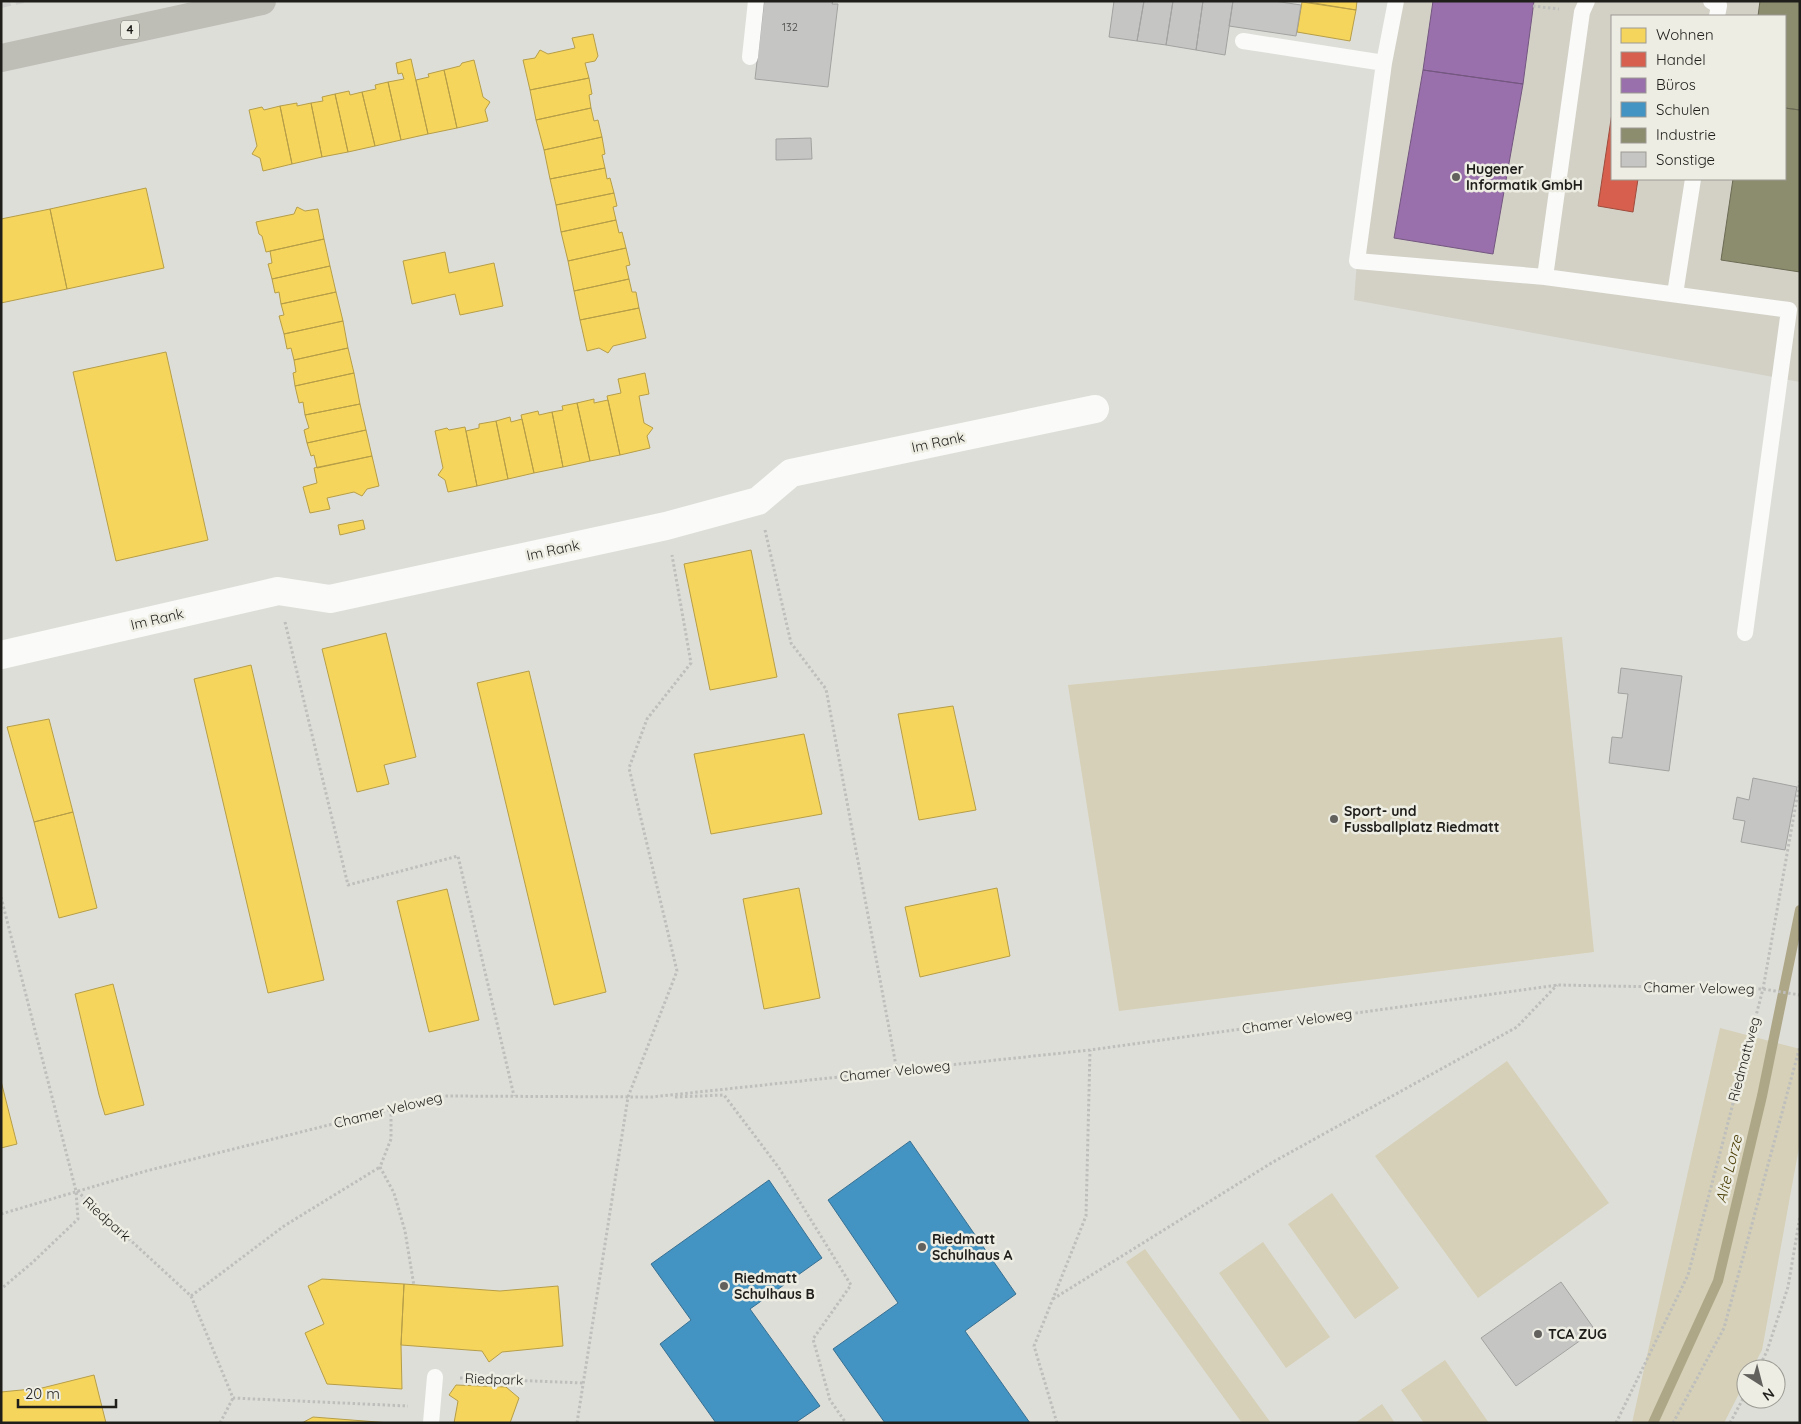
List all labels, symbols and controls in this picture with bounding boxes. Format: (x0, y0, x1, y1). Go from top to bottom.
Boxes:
legend (1611, 15, 1786, 180)
road number: 4 (121, 20, 139, 40)
house number: 132 (782, 20, 798, 34)
text: Wohnen (1656, 25, 1714, 44)
text: Handel (1656, 50, 1706, 69)
text: Büros (1656, 75, 1696, 94)
text: Schulen (1656, 100, 1710, 119)
text: Industrie (1656, 125, 1716, 144)
text: Sonstige (1656, 150, 1715, 169)
place label: Hugener Informatik GmbH (1466, 160, 1583, 194)
marker: Hugener Informatik GmbH (1450, 171, 1462, 183)
street label: Im Rank (910, 428, 966, 456)
street label: Im Rank (525, 536, 581, 564)
street label: Im Rank (129, 604, 185, 634)
place label: Sport- und Fussballplatz Riedmatt (1344, 802, 1500, 836)
marker: Sport- und Fussballplatz Riedmatt (1328, 813, 1340, 825)
street label: Chamer Veloweg (1643, 978, 1755, 998)
street label: Chamer Veloweg (1241, 1004, 1353, 1038)
street label: Riedmattweg (1724, 1015, 1764, 1103)
street label: Chamer Veloweg (839, 1056, 951, 1086)
street label: Chamer Veloweg (332, 1088, 444, 1132)
water label: Alte Lorze (1711, 1133, 1746, 1205)
street label: Riedpark (79, 1193, 135, 1245)
place label: Riedmatt Schulhaus A (932, 1230, 1013, 1264)
marker: Riedmatt Schulhaus A (916, 1241, 928, 1253)
place label: Riedmatt Schulhaus B (734, 1269, 815, 1303)
marker: Riedmatt Schulhaus B (718, 1280, 730, 1292)
place label: TCA ZUG (1548, 1325, 1607, 1343)
marker: TCA ZUG (1532, 1328, 1544, 1340)
north arrow (1736, 1359, 1786, 1409)
street label: Riedpark (464, 1369, 524, 1389)
scale bar (18, 1376, 115, 1408)
text: 20 m (25, 1384, 60, 1403)
text: N (1759, 1384, 1778, 1405)

